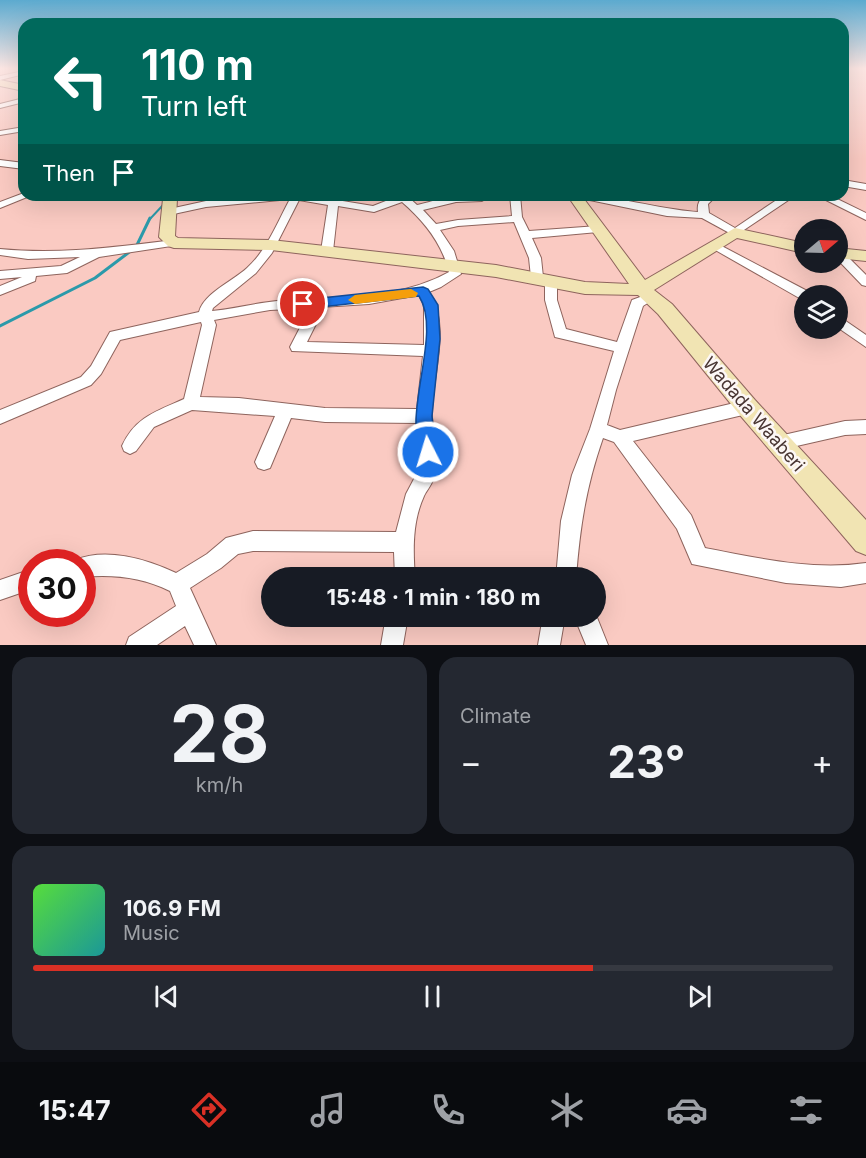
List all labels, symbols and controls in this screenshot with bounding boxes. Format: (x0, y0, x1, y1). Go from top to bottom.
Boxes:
text: 110 m (141, 39, 254, 90)
icon: left (42, 42, 120, 120)
text: Turn left (141, 90, 247, 123)
icon: arrive (107, 156, 140, 189)
text: Then (42, 160, 95, 186)
north arrow (794, 219, 848, 273)
map controls (794, 219, 848, 339)
pin (277, 278, 328, 329)
button: layers (794, 285, 848, 339)
icon: arrive (286, 287, 319, 320)
street label: Wadada Waaberi (699, 353, 809, 475)
position arrow (396, 420, 460, 484)
speed limit sign: 30 (18, 549, 96, 627)
text: 15:48 · 1 min · 180 m (327, 584, 540, 610)
text: 28 (170, 686, 269, 781)
text: Climate (460, 704, 531, 728)
text: 23° (608, 734, 685, 789)
text: − (460, 742, 482, 782)
text: + (811, 742, 833, 782)
text: km/h (196, 773, 243, 797)
text: 106.9 FM (123, 895, 221, 921)
text: Music (123, 921, 180, 945)
icon: previous (150, 980, 183, 1013)
icon: pause (416, 980, 449, 1013)
icon: next (683, 980, 716, 1013)
icon: directions (188, 1089, 230, 1131)
icon: music (307, 1089, 349, 1131)
icon: phone (427, 1089, 469, 1131)
icon: climate (546, 1089, 588, 1131)
icon: car (666, 1089, 708, 1131)
icon: filters (785, 1089, 827, 1131)
text: 15:47 (39, 1094, 111, 1127)

